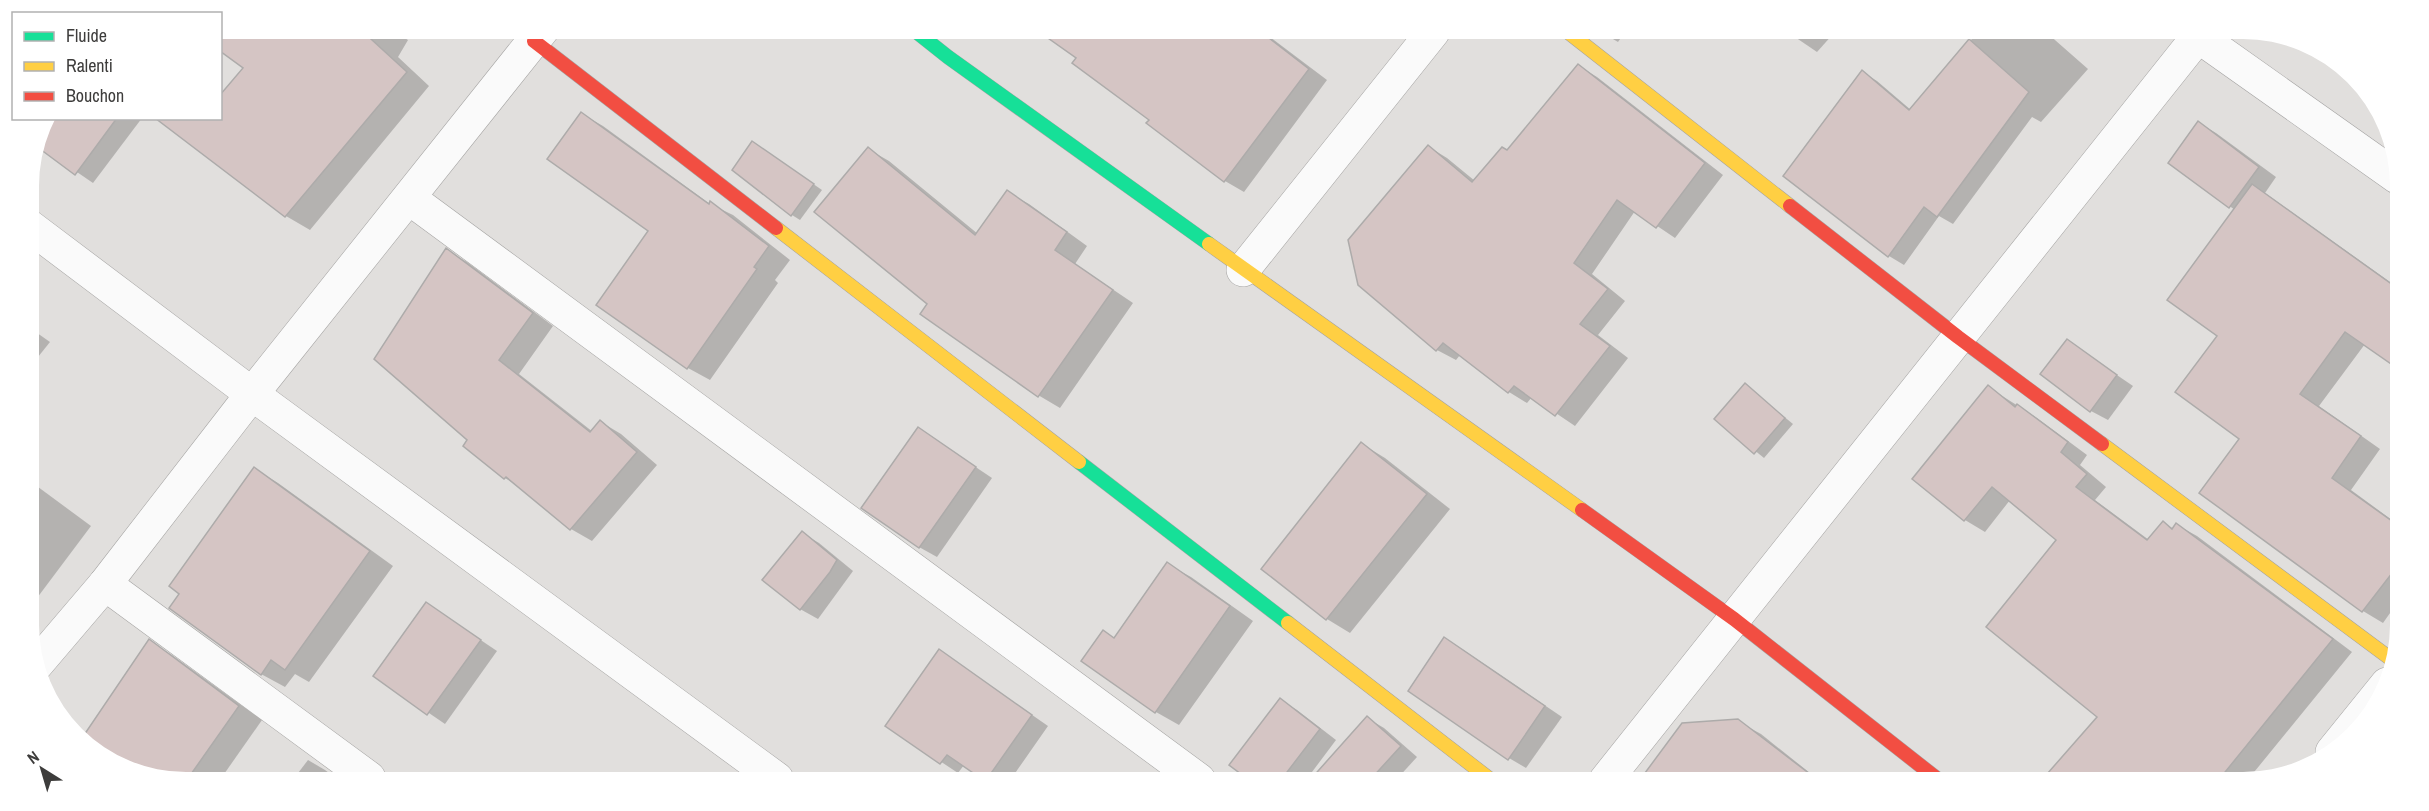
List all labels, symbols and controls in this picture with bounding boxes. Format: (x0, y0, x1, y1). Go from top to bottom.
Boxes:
legend (12, 12, 222, 120)
text: Fluide (66, 23, 107, 48)
text: Ralenti (66, 53, 113, 78)
text: Bouchon (66, 83, 124, 108)
north arrow (12, 739, 72, 799)
text: N (23, 745, 43, 769)

